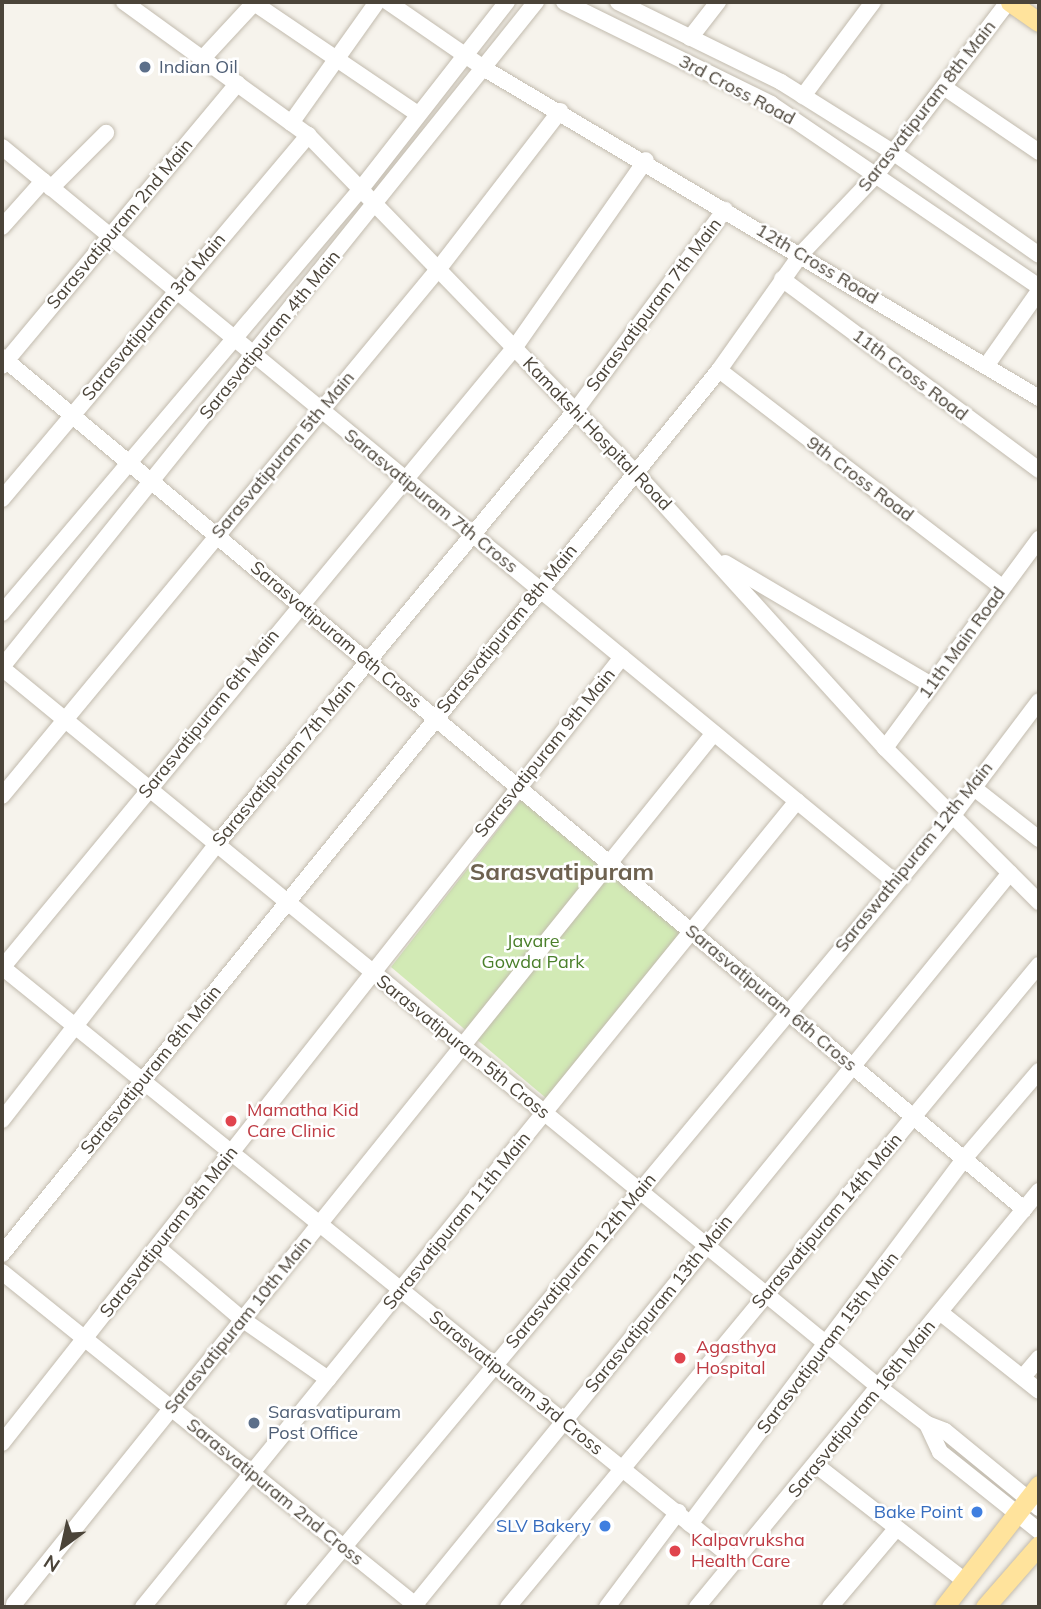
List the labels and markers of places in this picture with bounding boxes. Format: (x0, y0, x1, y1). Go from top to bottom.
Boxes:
place label: Indian Oil (159, 56, 238, 78)
marker: Indian Oil (137, 59, 153, 75)
place label: Mamatha Kid Care Clinic (247, 1100, 359, 1142)
marker: Mamatha Kid Care Clinic (221, 1111, 241, 1131)
place label: Agasthya Hospital (696, 1337, 777, 1380)
marker: Agasthya Hospital (670, 1348, 690, 1368)
place label: Sarasvatipuram Post Office (268, 1402, 401, 1444)
marker: Sarasvatipuram Post Office (246, 1415, 262, 1431)
place label: Bake Point (874, 1501, 963, 1523)
marker: Bake Point (969, 1504, 985, 1520)
place label: SLV Bakery (496, 1515, 591, 1537)
marker: SLV Bakery (597, 1518, 613, 1534)
place label: Kalpavruksha Health Care (691, 1530, 805, 1572)
marker: Kalpavruksha Health Care (665, 1541, 685, 1561)

